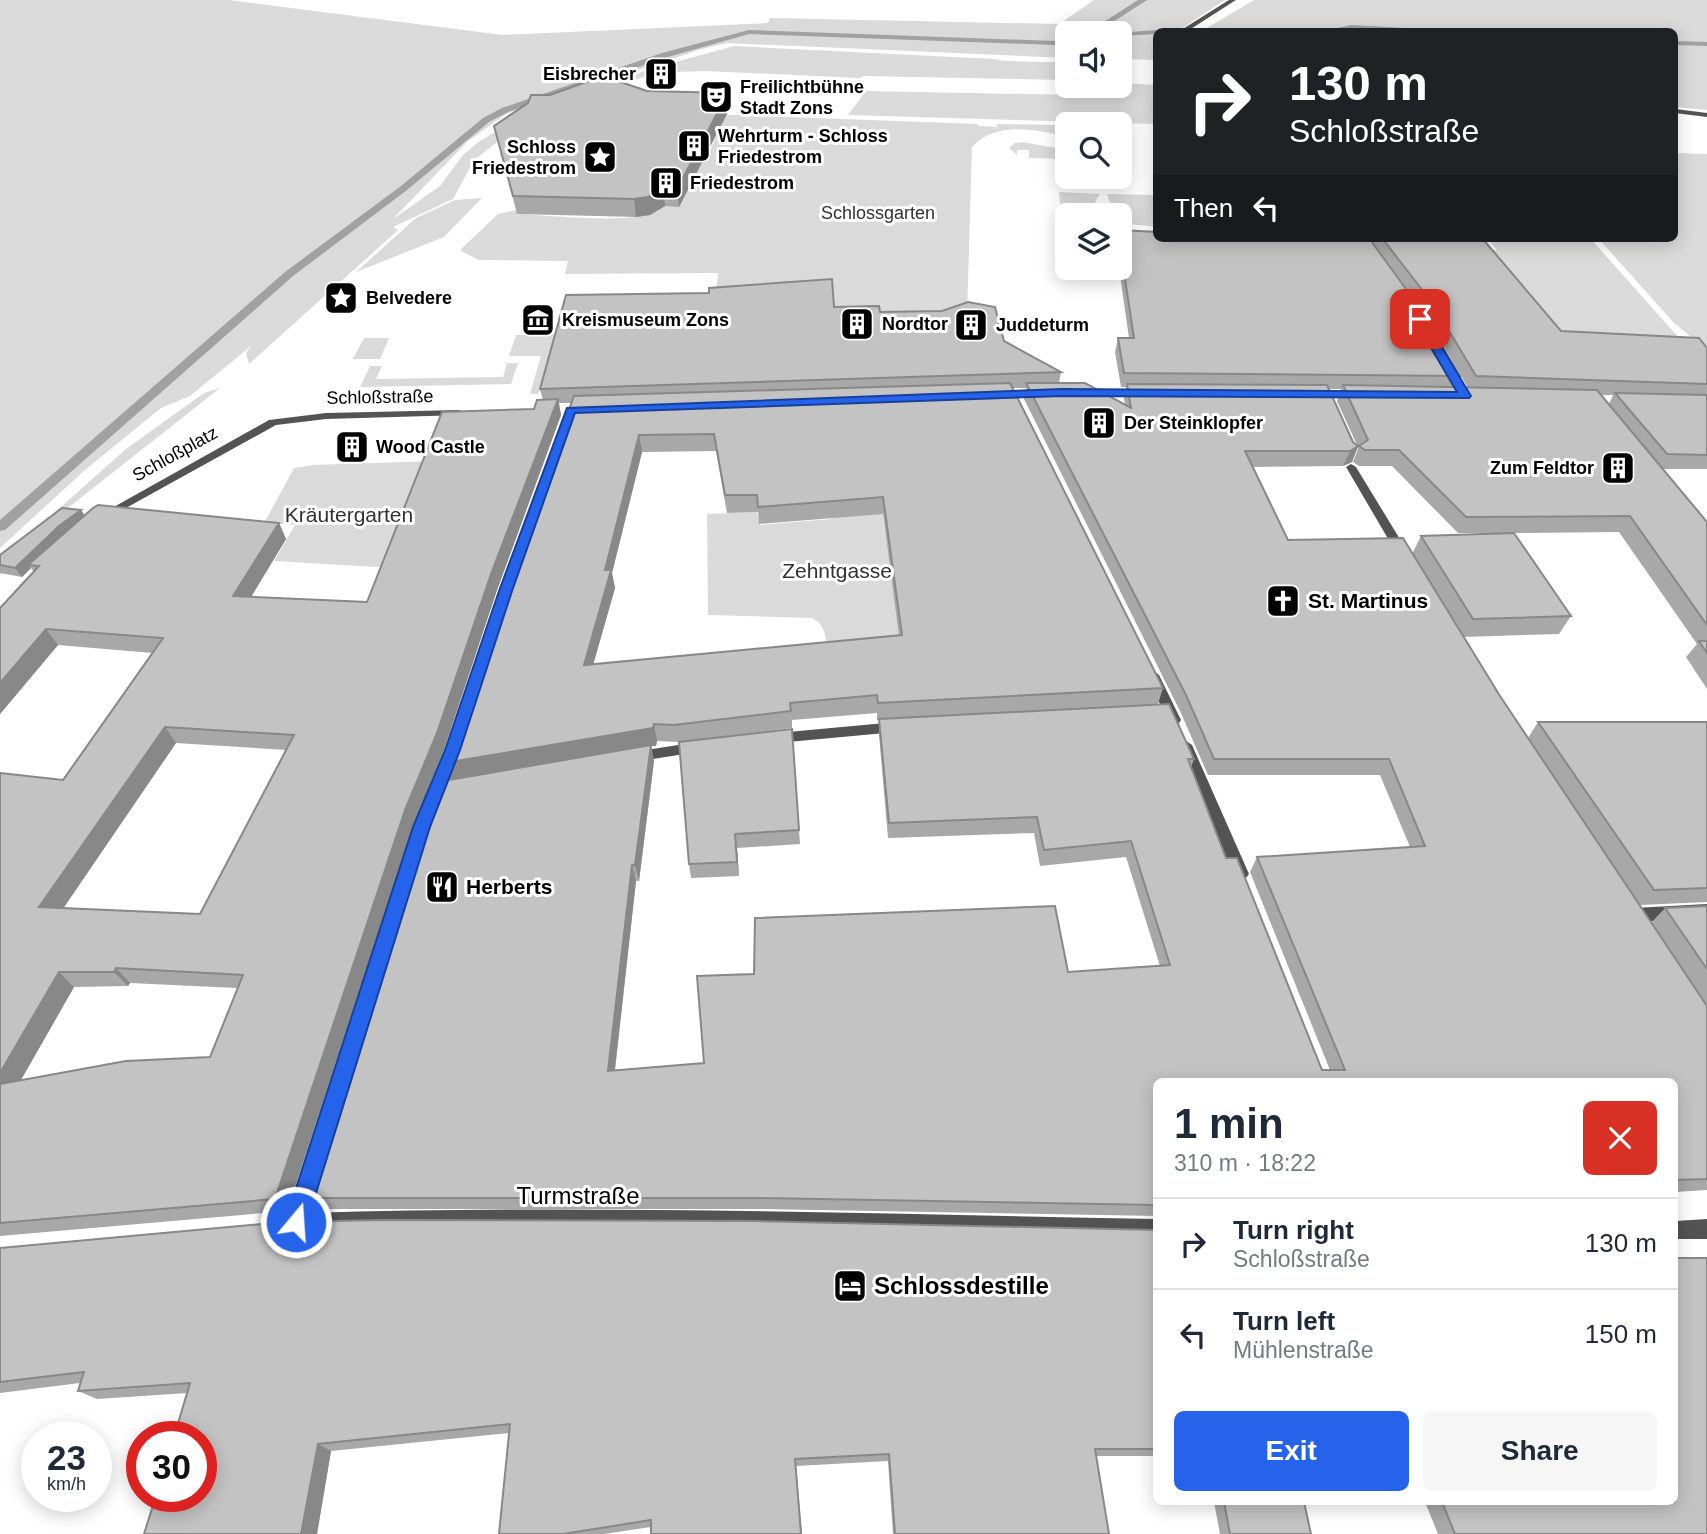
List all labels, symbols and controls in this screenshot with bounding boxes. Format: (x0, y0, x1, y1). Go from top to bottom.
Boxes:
map controls (1055, 21, 1132, 280)
button: sound (1055, 21, 1132, 98)
building icon: Eisbrecher (642, 55, 680, 93)
icon: right (1174, 56, 1265, 147)
text: 130 m (1289, 56, 1428, 110)
place label: Eisbrecher (543, 64, 636, 84)
place label: Freilichtbühne Stadt Zons (740, 77, 864, 118)
theatre icon: Freilichtbühne Stadt Zons (697, 78, 735, 116)
button: search (1055, 112, 1132, 189)
text: Schloßstraße (1289, 113, 1479, 149)
place label: Wehrturm - Schloss Friedestrom (718, 126, 888, 167)
building icon: Wehrturm - Schloss Friedestrom (675, 127, 713, 165)
place label: Schloss Friedestrom (472, 137, 576, 178)
place icon: Schloss Friedestrom (581, 138, 619, 176)
building icon: Friedestrom (647, 164, 685, 202)
place label: Friedestrom (690, 173, 794, 193)
icon: left (1247, 189, 1285, 227)
text: Then (1174, 193, 1233, 223)
park label: Schlossgarten (821, 203, 935, 223)
button: layers (1055, 203, 1132, 280)
place icon: Belvedere (322, 279, 360, 317)
place label: Belvedere (366, 288, 452, 308)
pin (1390, 289, 1450, 349)
icon: arrive (1401, 300, 1439, 338)
museum icon: Kreismuseum Zons (519, 301, 557, 339)
building icon: Nordtor (838, 305, 876, 343)
building icon: Juddeturm (952, 306, 990, 344)
place label: Kreismuseum Zons (562, 310, 729, 330)
place label: Nordtor (882, 314, 948, 334)
place label: Juddeturm (996, 315, 1089, 335)
street label: Schloßstraße (326, 386, 434, 408)
building icon: Der Steinklopfer (1080, 404, 1118, 442)
place label: Der Steinklopfer (1124, 413, 1263, 433)
street label: Schloßplatz (129, 422, 221, 486)
building icon: Wood Castle (333, 428, 371, 466)
place label: Wood Castle (376, 437, 485, 457)
building icon: Zum Feldtor (1599, 449, 1637, 487)
place label: Zum Feldtor (1490, 458, 1594, 478)
park label: Kräutergarten (285, 503, 413, 526)
park label: Zehntgasse (782, 559, 892, 582)
church icon: St. Martinus (1264, 582, 1302, 620)
place label: St. Martinus (1308, 589, 1428, 612)
restaurant icon: Herberts (423, 868, 461, 906)
place label: Herberts (466, 875, 552, 898)
text: 1 min (1174, 1100, 1284, 1147)
button: close (1583, 1101, 1657, 1175)
text: 310 m · 18:22 (1174, 1150, 1316, 1176)
street label: Turmstraße (516, 1182, 640, 1209)
position arrow (259, 1185, 333, 1259)
text: Turn right (1233, 1215, 1354, 1245)
icon: right (1174, 1225, 1212, 1263)
text: 130 m (1585, 1228, 1657, 1258)
text: Schloßstraße (1233, 1246, 1370, 1272)
hotel icon: Schlossdestille (831, 1267, 869, 1305)
place label: Schlossdestille (874, 1272, 1049, 1299)
text: Turn left (1233, 1306, 1335, 1336)
icon: left (1174, 1316, 1212, 1354)
text: 150 m (1585, 1319, 1657, 1349)
text: Mühlenstraße (1233, 1337, 1374, 1363)
button: Exit (1174, 1411, 1409, 1491)
button: Share (1423, 1411, 1657, 1491)
speed limit sign: 30 (126, 1421, 217, 1512)
text: 23 (47, 1438, 86, 1477)
text: km/h (47, 1474, 86, 1494)

